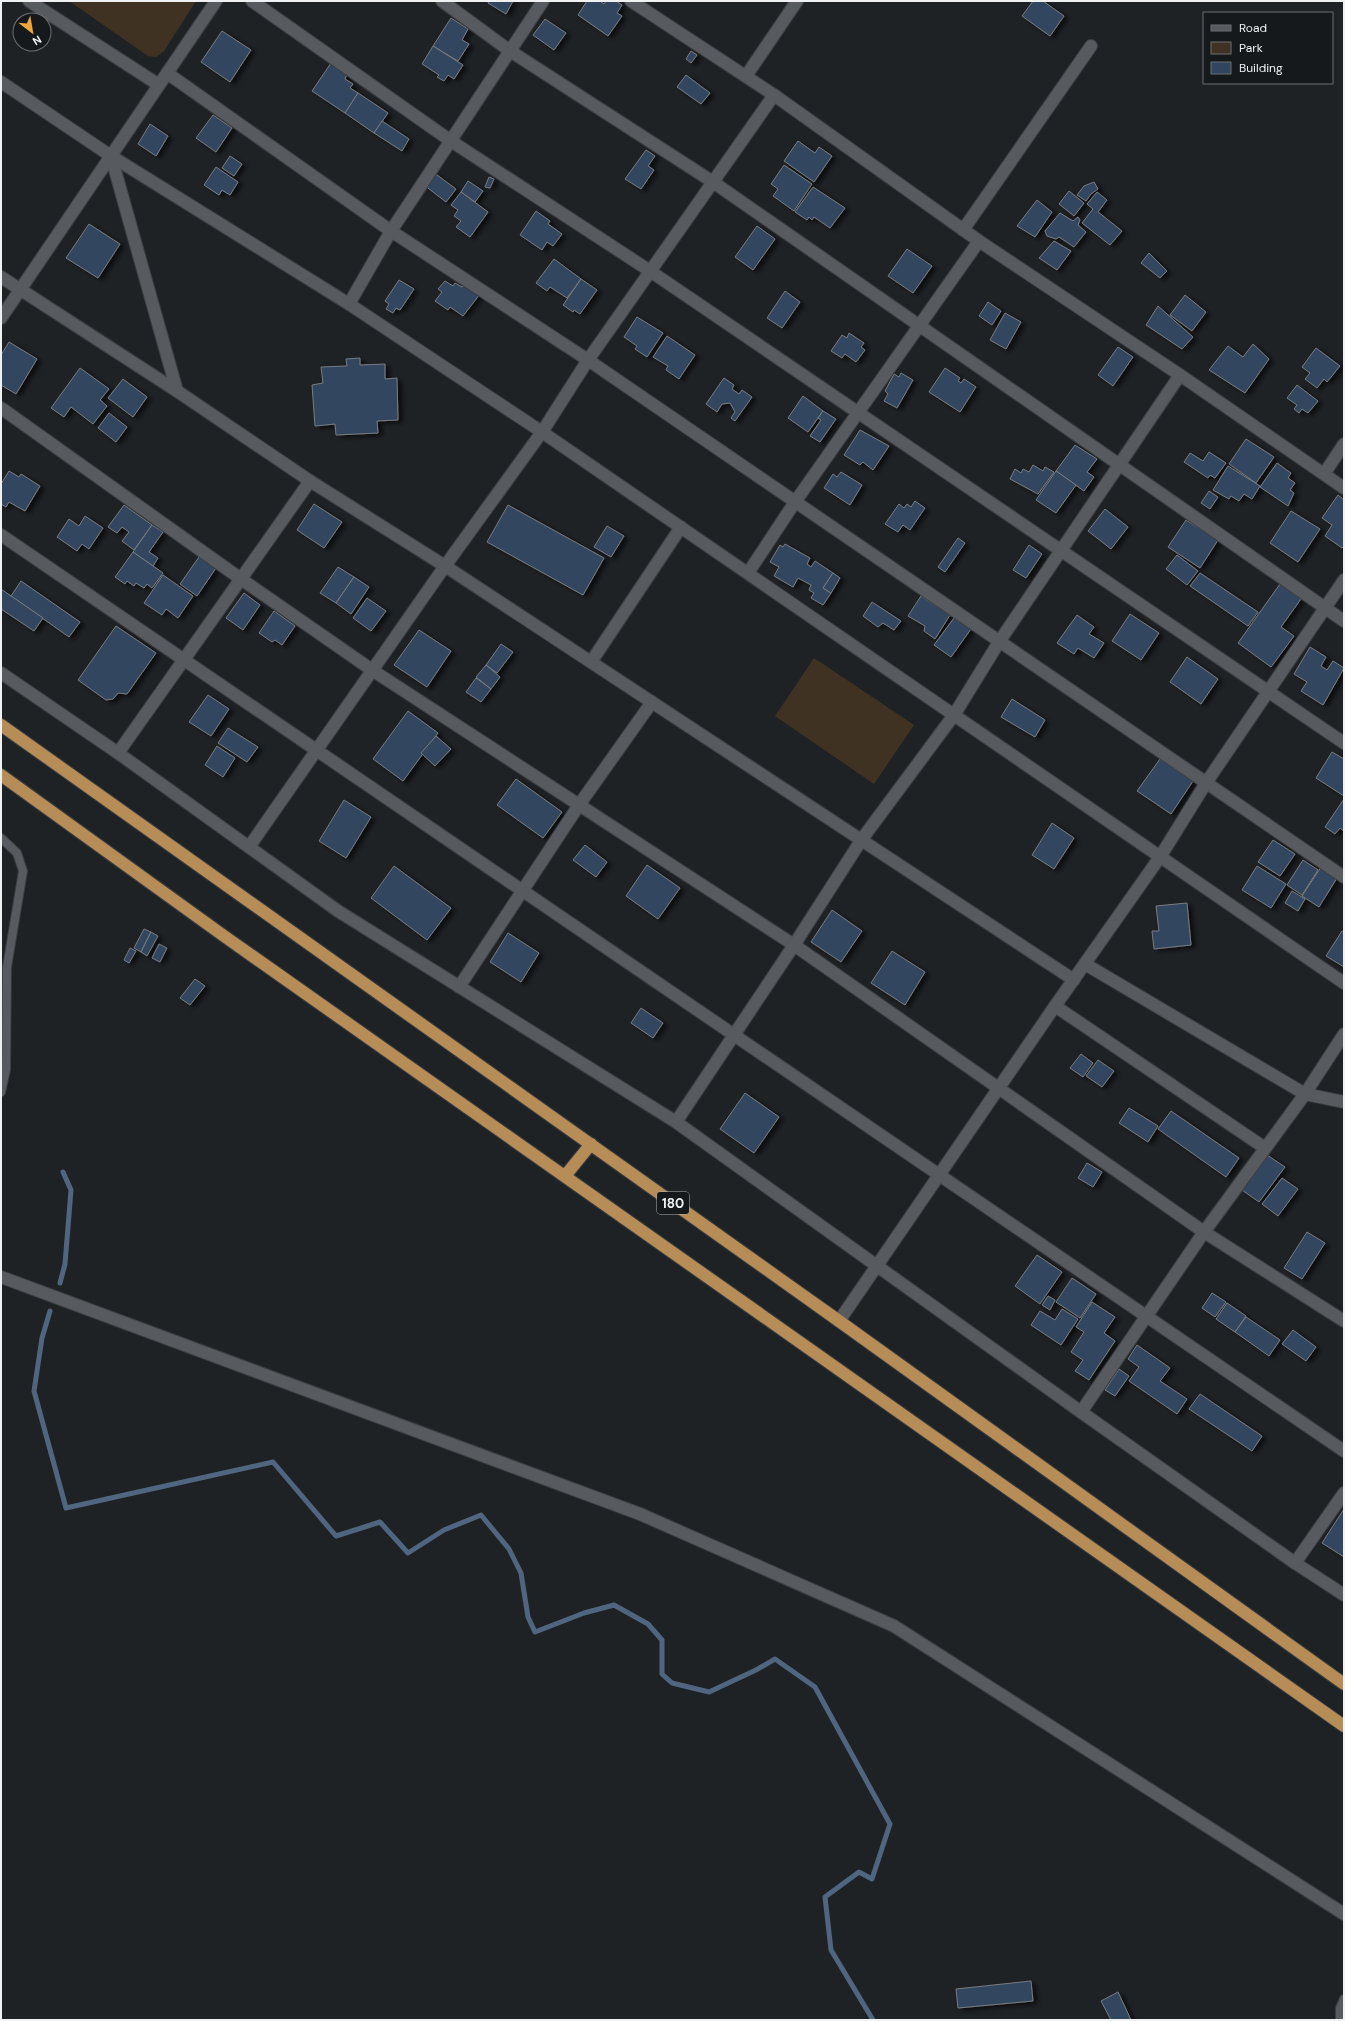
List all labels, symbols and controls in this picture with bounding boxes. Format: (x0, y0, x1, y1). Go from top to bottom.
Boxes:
north arrow (12, 12, 52, 52)
legend (1203, 12, 1333, 84)
text: Road (1239, 20, 1267, 36)
text: N (30, 33, 44, 49)
text: Park (1239, 40, 1263, 56)
text: Building (1239, 60, 1283, 76)
road number: 180 (657, 1192, 689, 1214)

